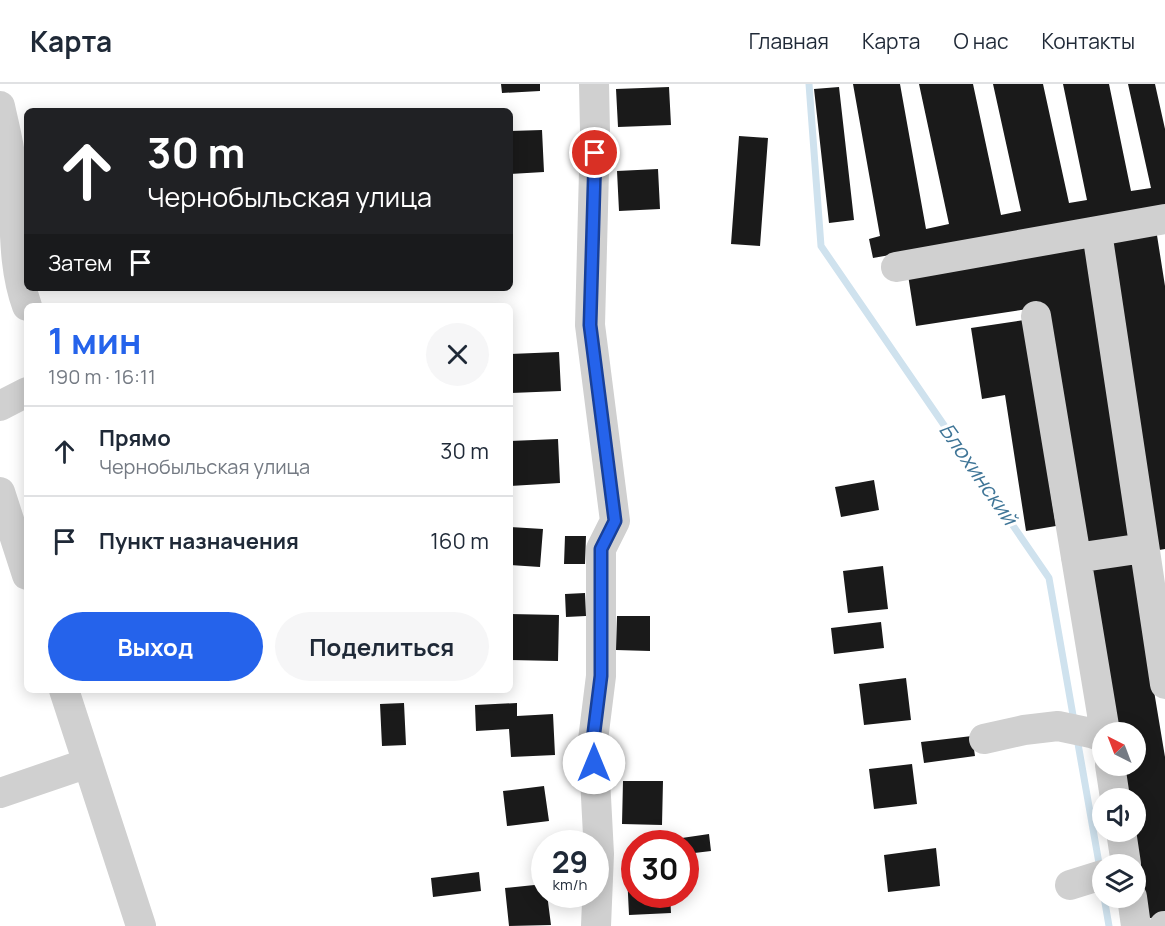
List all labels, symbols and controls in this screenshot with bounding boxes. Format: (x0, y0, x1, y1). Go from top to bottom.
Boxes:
text: Карта (30, 22, 112, 60)
text: Главная (749, 27, 829, 55)
text: Карта (862, 27, 920, 55)
text: О нас (953, 27, 1009, 55)
text: Контакты (1042, 27, 1135, 55)
text: 30 m (147, 123, 245, 181)
pin (569, 127, 620, 178)
icon: ahead (48, 132, 126, 210)
icon: arrive (578, 136, 611, 169)
text: Чернобыльская улица (147, 178, 432, 215)
icon: arrive (124, 246, 157, 279)
text: Затем (48, 248, 112, 278)
text: 1 мин (48, 316, 141, 365)
button: close (426, 323, 489, 386)
text: 190 m · 16:11 (48, 363, 156, 390)
water label: Блохинский (933, 417, 1025, 532)
text: Прямо (99, 423, 171, 453)
icon: ahead (48, 435, 81, 468)
text: 30 m (440, 436, 489, 466)
text: Чернобыльская улица (99, 453, 310, 480)
icon: arrive (48, 525, 81, 558)
text: Пункт назначения (99, 526, 299, 556)
text: 160 m (430, 526, 489, 556)
button: Выход (48, 612, 263, 681)
button: Поделиться (275, 612, 489, 681)
north arrow (1092, 722, 1146, 776)
map controls (1092, 722, 1146, 908)
position arrow (562, 731, 626, 795)
button: sound (1092, 788, 1146, 842)
speed limit sign: 30 (621, 830, 699, 908)
text: 29 (552, 841, 588, 882)
button: layers (1092, 854, 1146, 908)
text: km/h (553, 874, 587, 895)

